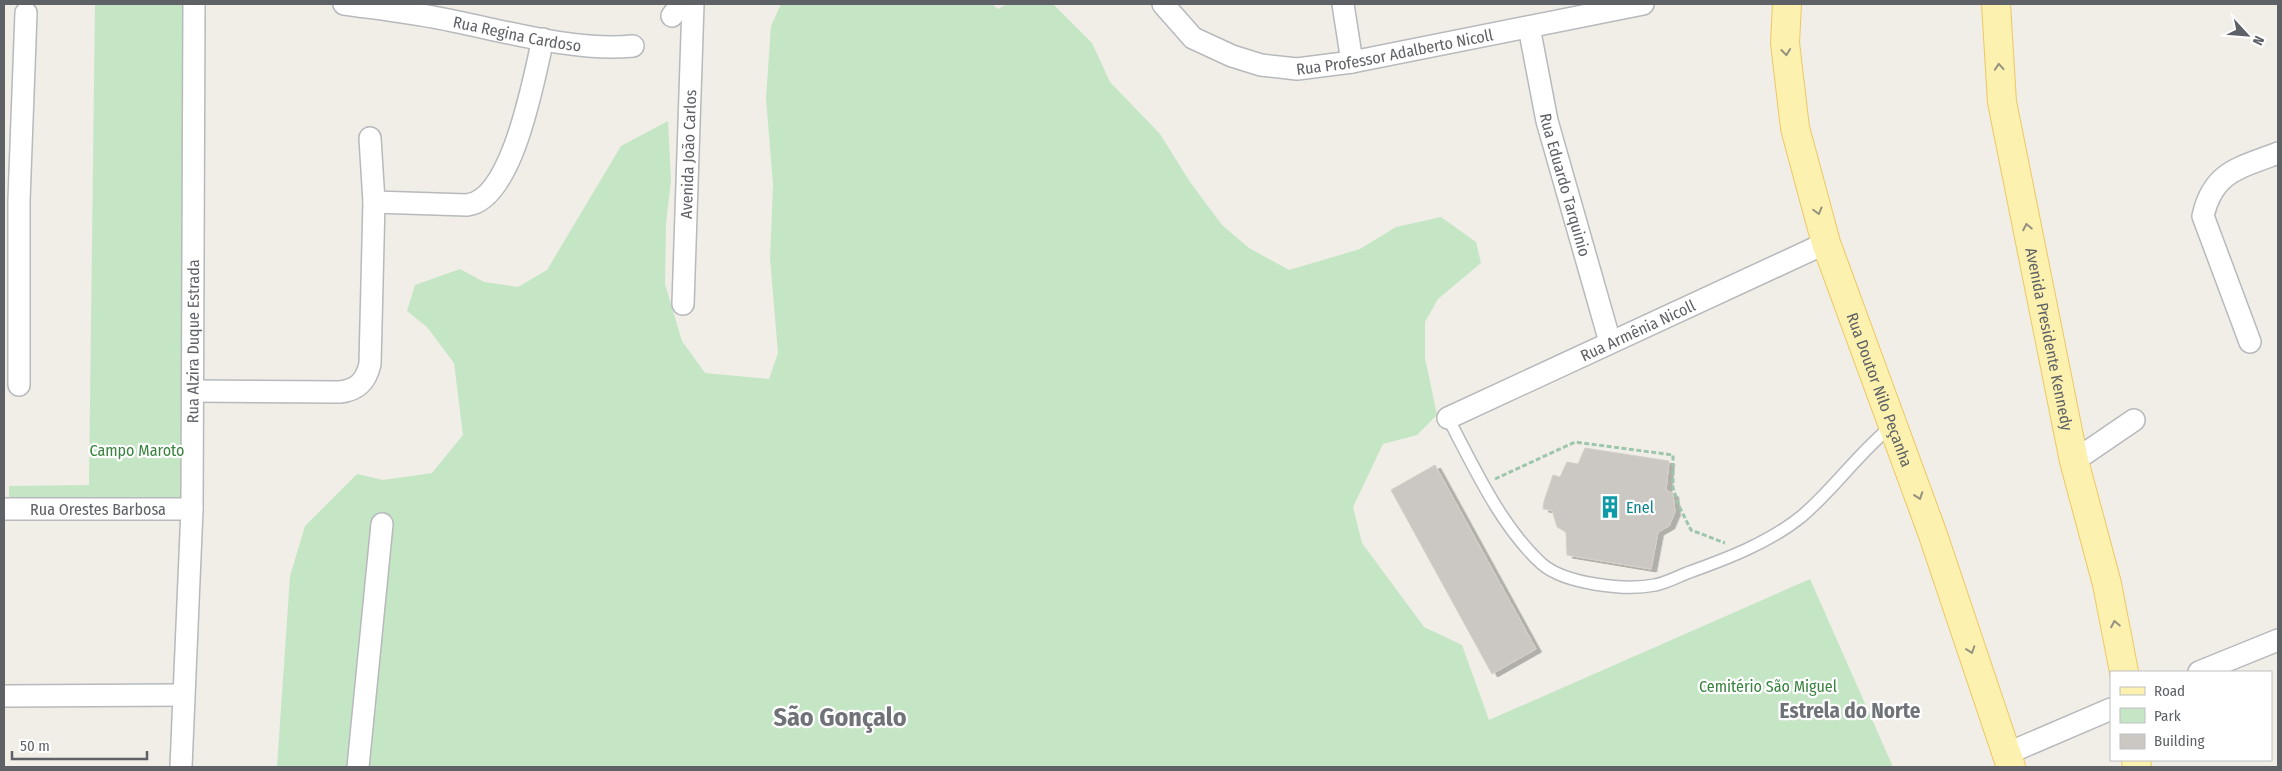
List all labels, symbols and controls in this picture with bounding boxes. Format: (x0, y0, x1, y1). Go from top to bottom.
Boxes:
north arrow (2222, 10, 2272, 60)
street label: Rua Regina Cardoso (452, 12, 582, 55)
street label: Rua Professor Adalberto Nicoll (1295, 25, 1495, 79)
text: N (2249, 33, 2268, 48)
one-way arrow (1780, 49, 1791, 57)
one-way arrow (1994, 63, 2005, 71)
street label: Avenida João Carlos (676, 89, 700, 219)
street label: Rua Eduardo Tarquinio (1536, 112, 1595, 259)
one-way arrow (1812, 207, 1822, 215)
one-way arrow (2022, 222, 2033, 231)
street label: Avenida Presidente Kennedy (2022, 246, 2077, 433)
street label: Rua Alzira Duque Estrada (183, 259, 202, 423)
street label: Rua Armênia Nicoll (1577, 295, 1698, 365)
street label: Rua Doutor Nilo Peçanha (1843, 310, 1917, 470)
park label: Campo Maroto (90, 441, 184, 460)
one-way arrow (1913, 492, 1923, 500)
building icon: Enel (1597, 494, 1623, 520)
place label: Enel (1626, 498, 1654, 517)
street label: Rua Orestes Barbosa (30, 500, 166, 519)
one-way arrow (2110, 620, 2121, 629)
one-way arrow (1966, 645, 1976, 654)
legend (2110, 671, 2272, 761)
park label: Cemitério São Miguel (1699, 677, 1837, 696)
text: Road (2154, 682, 2185, 700)
district label: Estrela do Norte (1780, 698, 1921, 724)
district label: São Gonçalo (773, 702, 907, 733)
text: Park (2154, 707, 2181, 725)
scale bar (12, 728, 148, 760)
text: Building (2154, 732, 2205, 750)
text: 50 m (20, 737, 50, 755)

